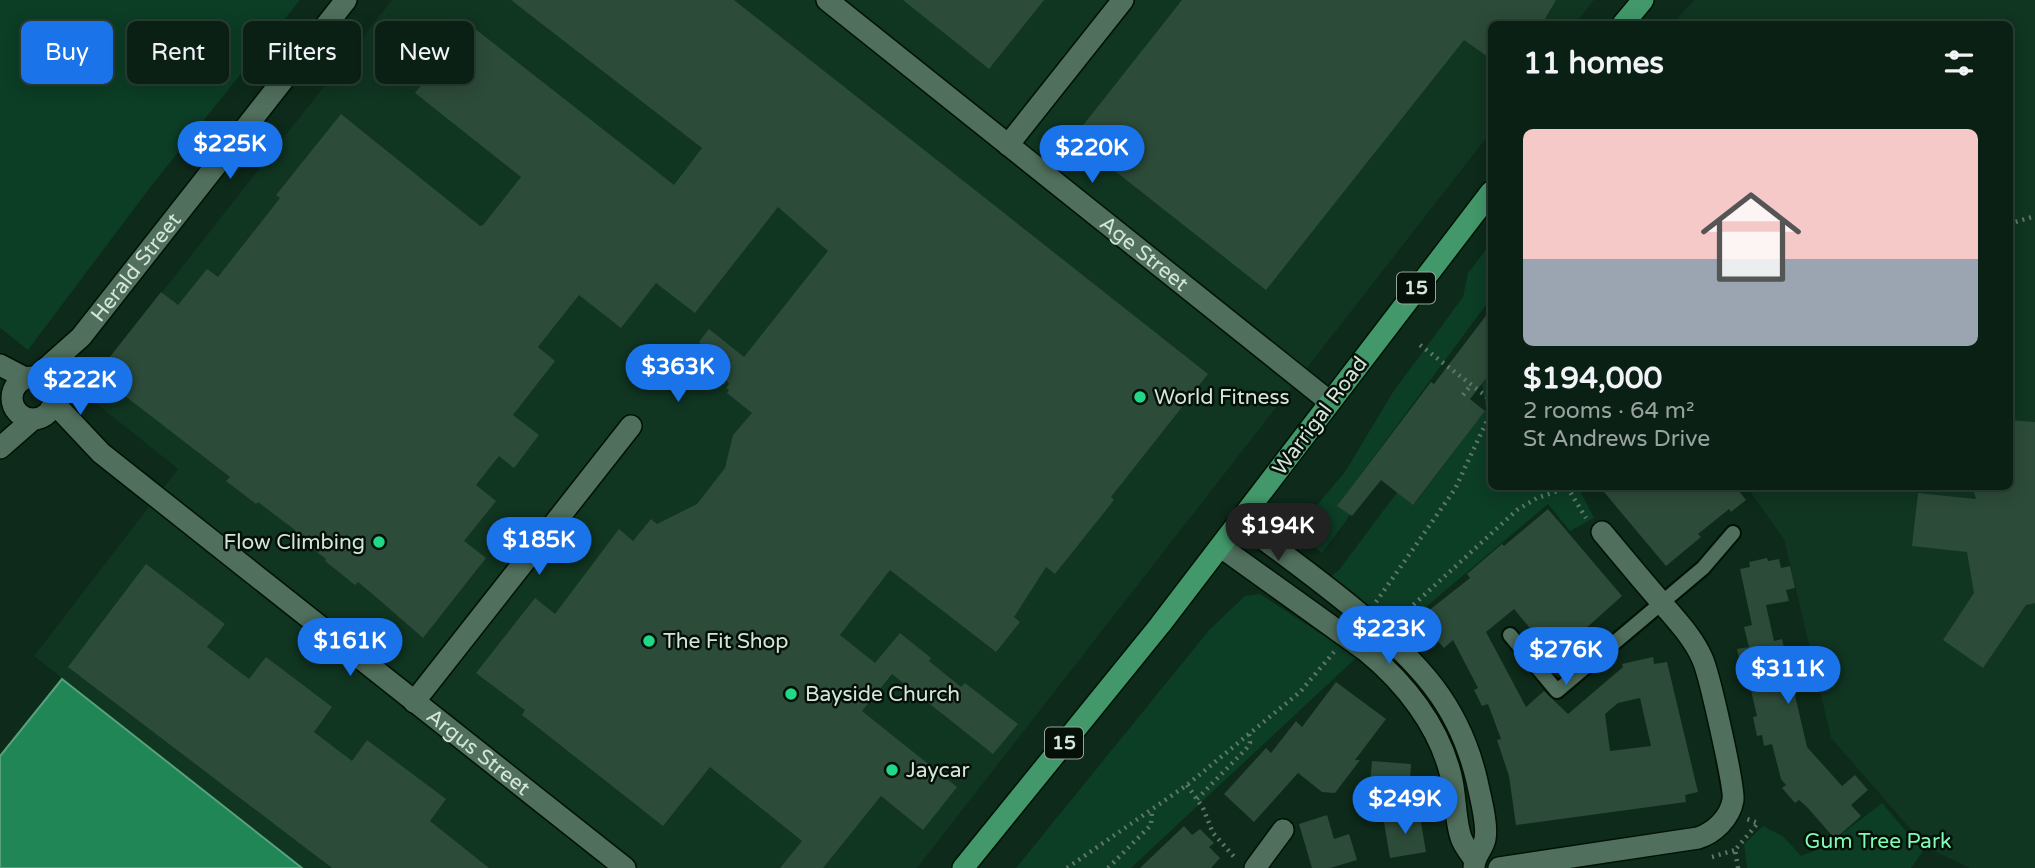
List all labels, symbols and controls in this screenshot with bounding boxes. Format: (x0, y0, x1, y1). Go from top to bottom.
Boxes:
chip: Buy (21, 21, 113, 84)
chip: Rent (127, 21, 229, 84)
chip: Filters (243, 21, 361, 84)
chip: New (375, 21, 474, 84)
icon: filters (1940, 44, 1978, 82)
text: 11 homes (1523, 45, 1664, 82)
pin: $225K (181, 122, 279, 181)
pin: $220K (1043, 125, 1141, 185)
text: $225K (194, 130, 266, 158)
text: $220K (1056, 134, 1128, 162)
icon: home (1688, 174, 1814, 300)
street label: Herald Street (85, 208, 186, 327)
street label: Age Street (1095, 211, 1193, 296)
road number: 15 (1397, 272, 1435, 304)
pin: $363K (629, 344, 727, 404)
street label: Warrigal Road (1267, 352, 1373, 480)
text: $363K (642, 353, 714, 381)
pin: $222K (31, 358, 129, 417)
text: $194,000 (1523, 360, 1662, 397)
text: $222K (44, 366, 116, 394)
place label: World Fitness (1154, 385, 1290, 410)
marker: World Fitness (1132, 389, 1148, 405)
text: 2 rooms · 64 m² (1523, 397, 1694, 425)
text: St Andrews Drive (1523, 425, 1710, 453)
pin: $194K (1229, 504, 1327, 563)
text: $194K (1242, 512, 1314, 540)
pin: $185K (490, 518, 588, 577)
text: $185K (503, 526, 575, 554)
place label: Flow Climbing (224, 530, 365, 555)
marker: Flow Climbing (371, 534, 387, 550)
pin: $223K (1340, 606, 1438, 666)
text: $223K (1353, 615, 1425, 643)
pin: $161K (301, 618, 399, 678)
text: $161K (314, 627, 386, 655)
pin: $276K (1517, 628, 1615, 687)
place label: The Fit Shop (663, 629, 789, 654)
marker: The Fit Shop (641, 633, 657, 649)
text: $276K (1530, 636, 1602, 664)
pin: $311K (1739, 646, 1837, 706)
text: $311K (1752, 655, 1824, 683)
place label: Bayside Church (805, 682, 960, 707)
marker: Bayside Church (783, 686, 799, 702)
street label: Argus Street (422, 703, 535, 800)
road number: 15 (1045, 728, 1083, 758)
place label: Jaycar (906, 758, 970, 783)
marker: Jaycar (884, 762, 900, 778)
pin: $249K (1356, 776, 1454, 836)
text: $249K (1369, 785, 1441, 813)
park label: Gum Tree Park (1805, 829, 1951, 854)

